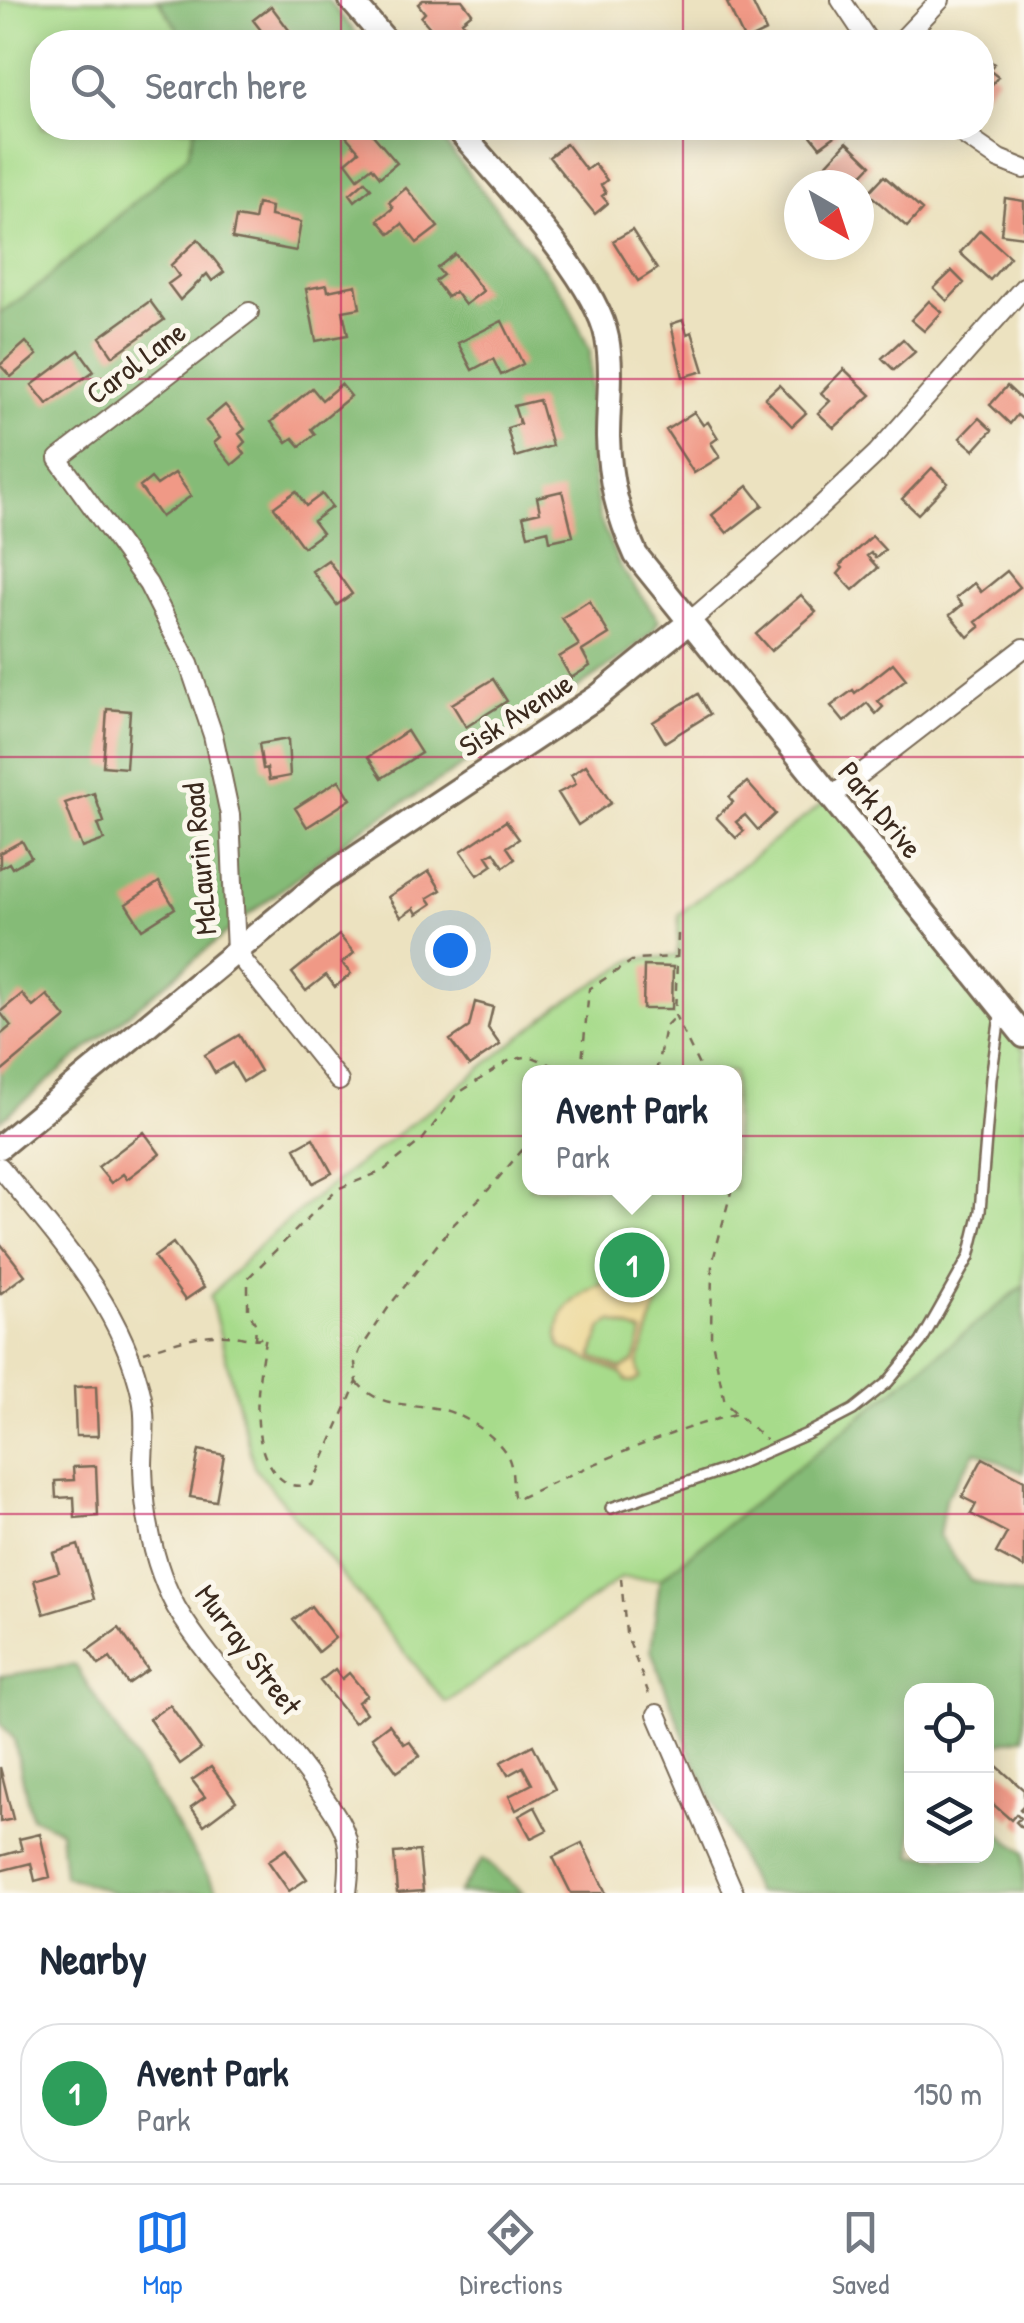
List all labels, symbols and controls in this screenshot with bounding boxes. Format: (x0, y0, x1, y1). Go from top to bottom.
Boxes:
search box (30, 30, 994, 140)
icon: search (65, 58, 120, 113)
text: Search here (145, 59, 307, 111)
north arrow (784, 170, 874, 260)
street label: Carol Lane (77, 312, 193, 413)
street label: Sisk Avenue (451, 663, 580, 766)
street label: Park Drive (830, 753, 932, 866)
street label: McLaurin Road (172, 781, 226, 937)
your location (425, 925, 476, 976)
popup (522, 1065, 742, 1195)
text: Avent Park (556, 1083, 708, 1135)
text: Park (556, 1135, 610, 1178)
pin: 1 (600, 1228, 664, 1302)
street label: Murray Street (186, 1576, 312, 1724)
map controls (904, 1683, 994, 1863)
button: locate (904, 1683, 994, 1773)
button: layers (904, 1773, 994, 1863)
text: Nearby (40, 1930, 147, 1987)
text: Avent Park (137, 2046, 288, 2098)
text: 1 (69, 2072, 80, 2115)
text: 150 m (913, 2072, 982, 2115)
text: Park (137, 2098, 191, 2141)
tab: Map (135, 2205, 190, 2303)
tab: Directions (459, 2205, 562, 2303)
tab: Saved (832, 2205, 889, 2303)

